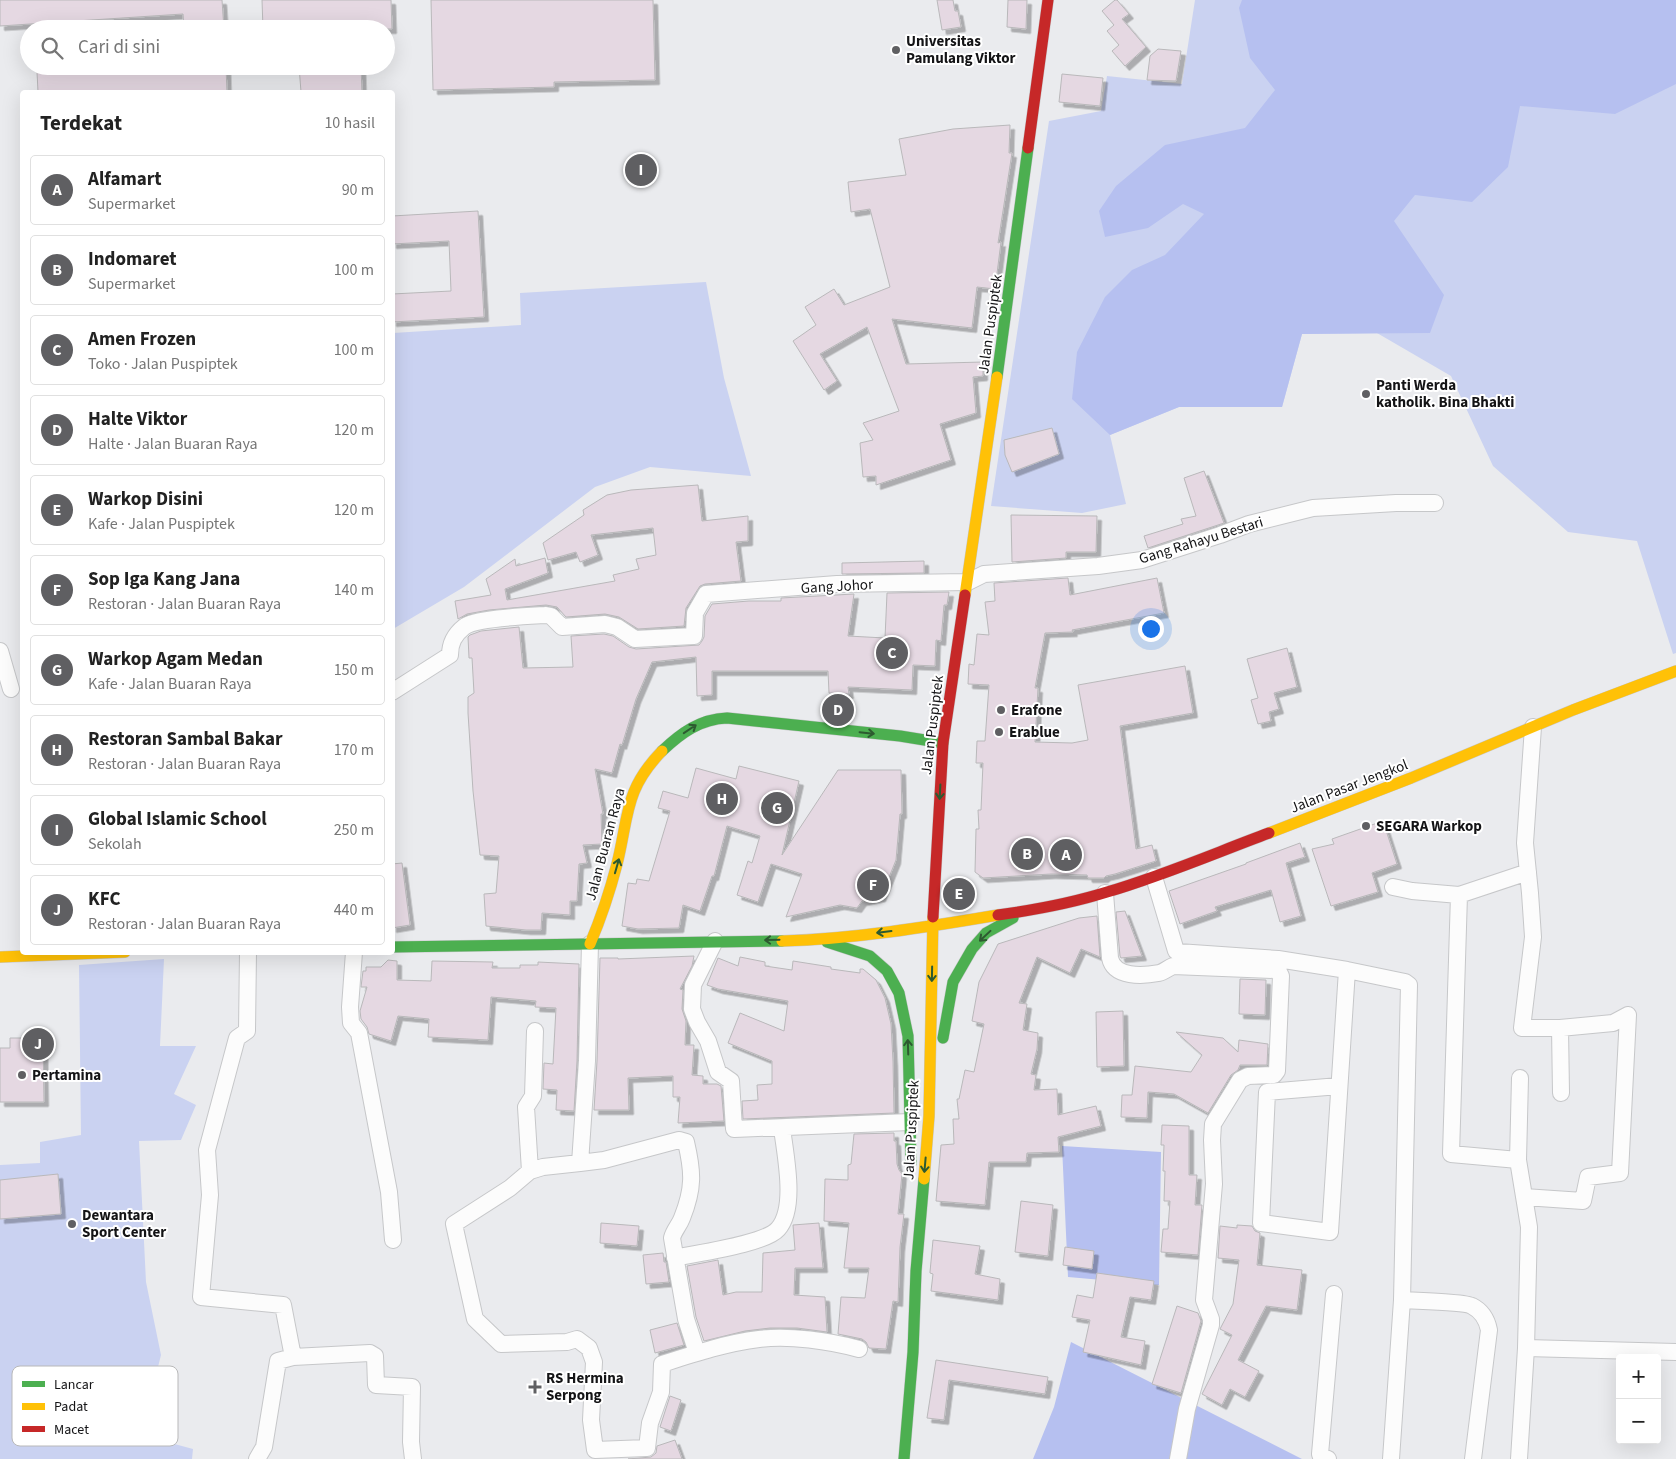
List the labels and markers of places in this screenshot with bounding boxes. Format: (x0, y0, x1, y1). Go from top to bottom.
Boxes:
place label: Universitas Pamulang Viktor (906, 31, 1015, 69)
marker: Universitas Pamulang Viktor (890, 44, 902, 56)
pin: I (625, 151, 657, 189)
place label: Panti Werda katholik. Bina Bhakti (1376, 375, 1514, 413)
marker: Panti Werda katholik. Bina Bhakti (1360, 388, 1372, 400)
pin: C (876, 634, 908, 672)
pin: D (822, 691, 854, 729)
place label: Erafone (1011, 700, 1063, 721)
marker: Erafone (995, 704, 1007, 716)
place label: Erablue (1009, 722, 1060, 743)
marker: Erablue (993, 726, 1005, 738)
pin: H (706, 780, 738, 818)
pin: G (761, 789, 793, 827)
place label: SEGARA Warkop (1376, 816, 1482, 837)
marker: SEGARA Warkop (1360, 820, 1372, 832)
pin: B (1011, 835, 1043, 873)
pin: A (1050, 836, 1082, 874)
pin: F (857, 866, 889, 904)
pin: E (943, 875, 975, 913)
pin: J (22, 1025, 54, 1063)
place label: Pertamina (32, 1065, 101, 1086)
marker: Pertamina (16, 1069, 28, 1081)
place label: Dewantara Sport Center (82, 1205, 166, 1243)
marker: Dewantara Sport Center (66, 1218, 78, 1230)
place label: RS Hermina Serpong (546, 1368, 624, 1406)
marker: RS Hermina Serpong (528, 1380, 542, 1394)

